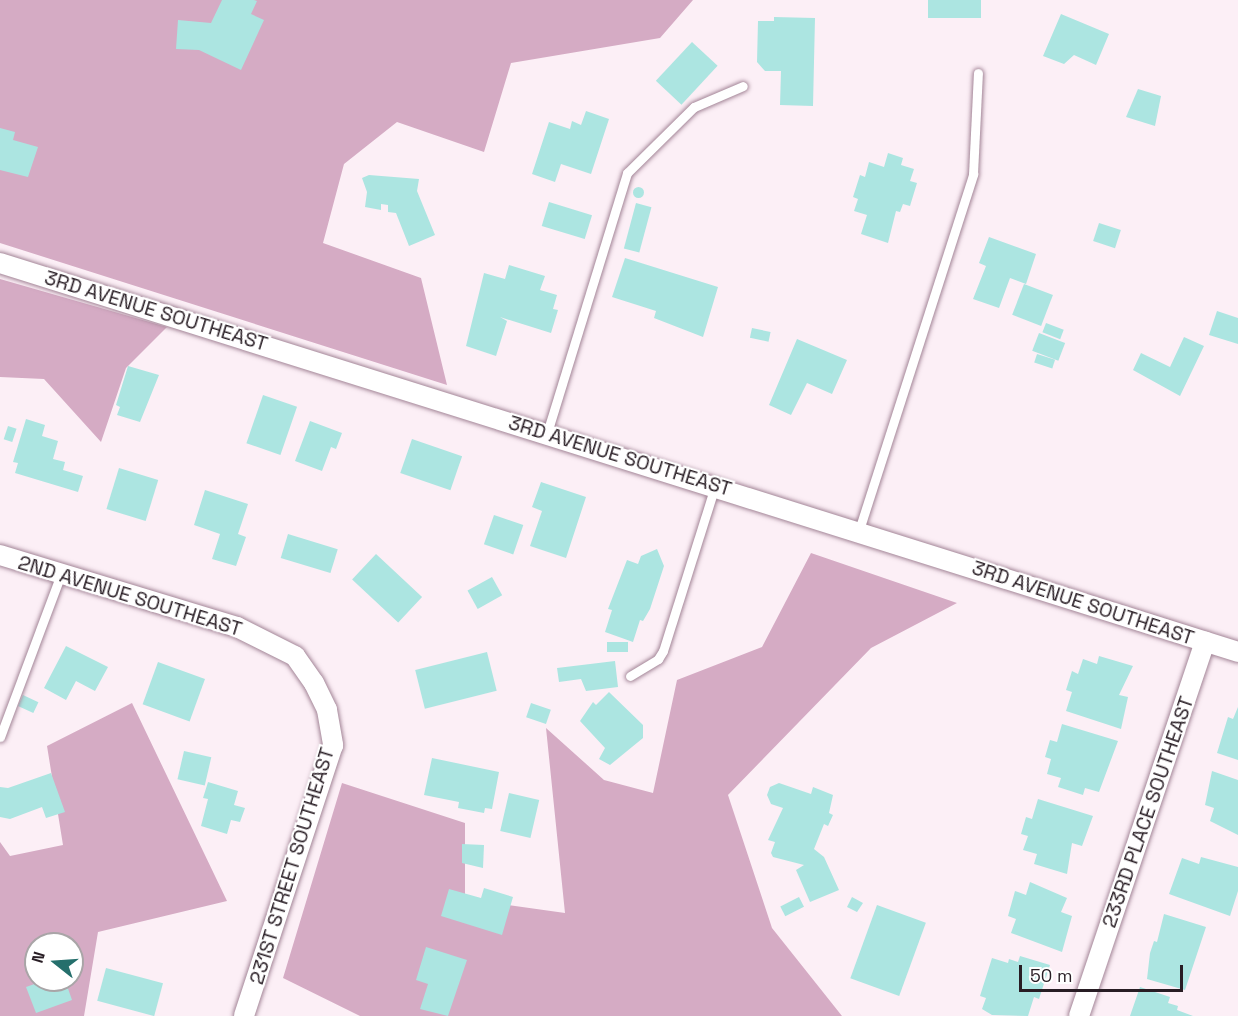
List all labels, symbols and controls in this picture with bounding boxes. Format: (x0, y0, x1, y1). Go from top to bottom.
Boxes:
street label: 3RD AVENUE SOUTHEAST (41, 266, 271, 356)
street label: 3RD AVENUE SOUTHEAST (505, 411, 735, 501)
street label: 2ND AVENUE SOUTHEAST (15, 550, 245, 642)
street label: 3RD AVENUE SOUTHEAST (969, 556, 1197, 650)
street label: 233RD PLACE SOUTHEAST (1097, 693, 1199, 931)
street label: 231ST STREET SOUTHEAST (244, 744, 340, 988)
north arrow (24, 932, 84, 992)
text: N (27, 949, 50, 965)
scale bar (1022, 953, 1186, 991)
text: 50 m (1030, 964, 1072, 987)

